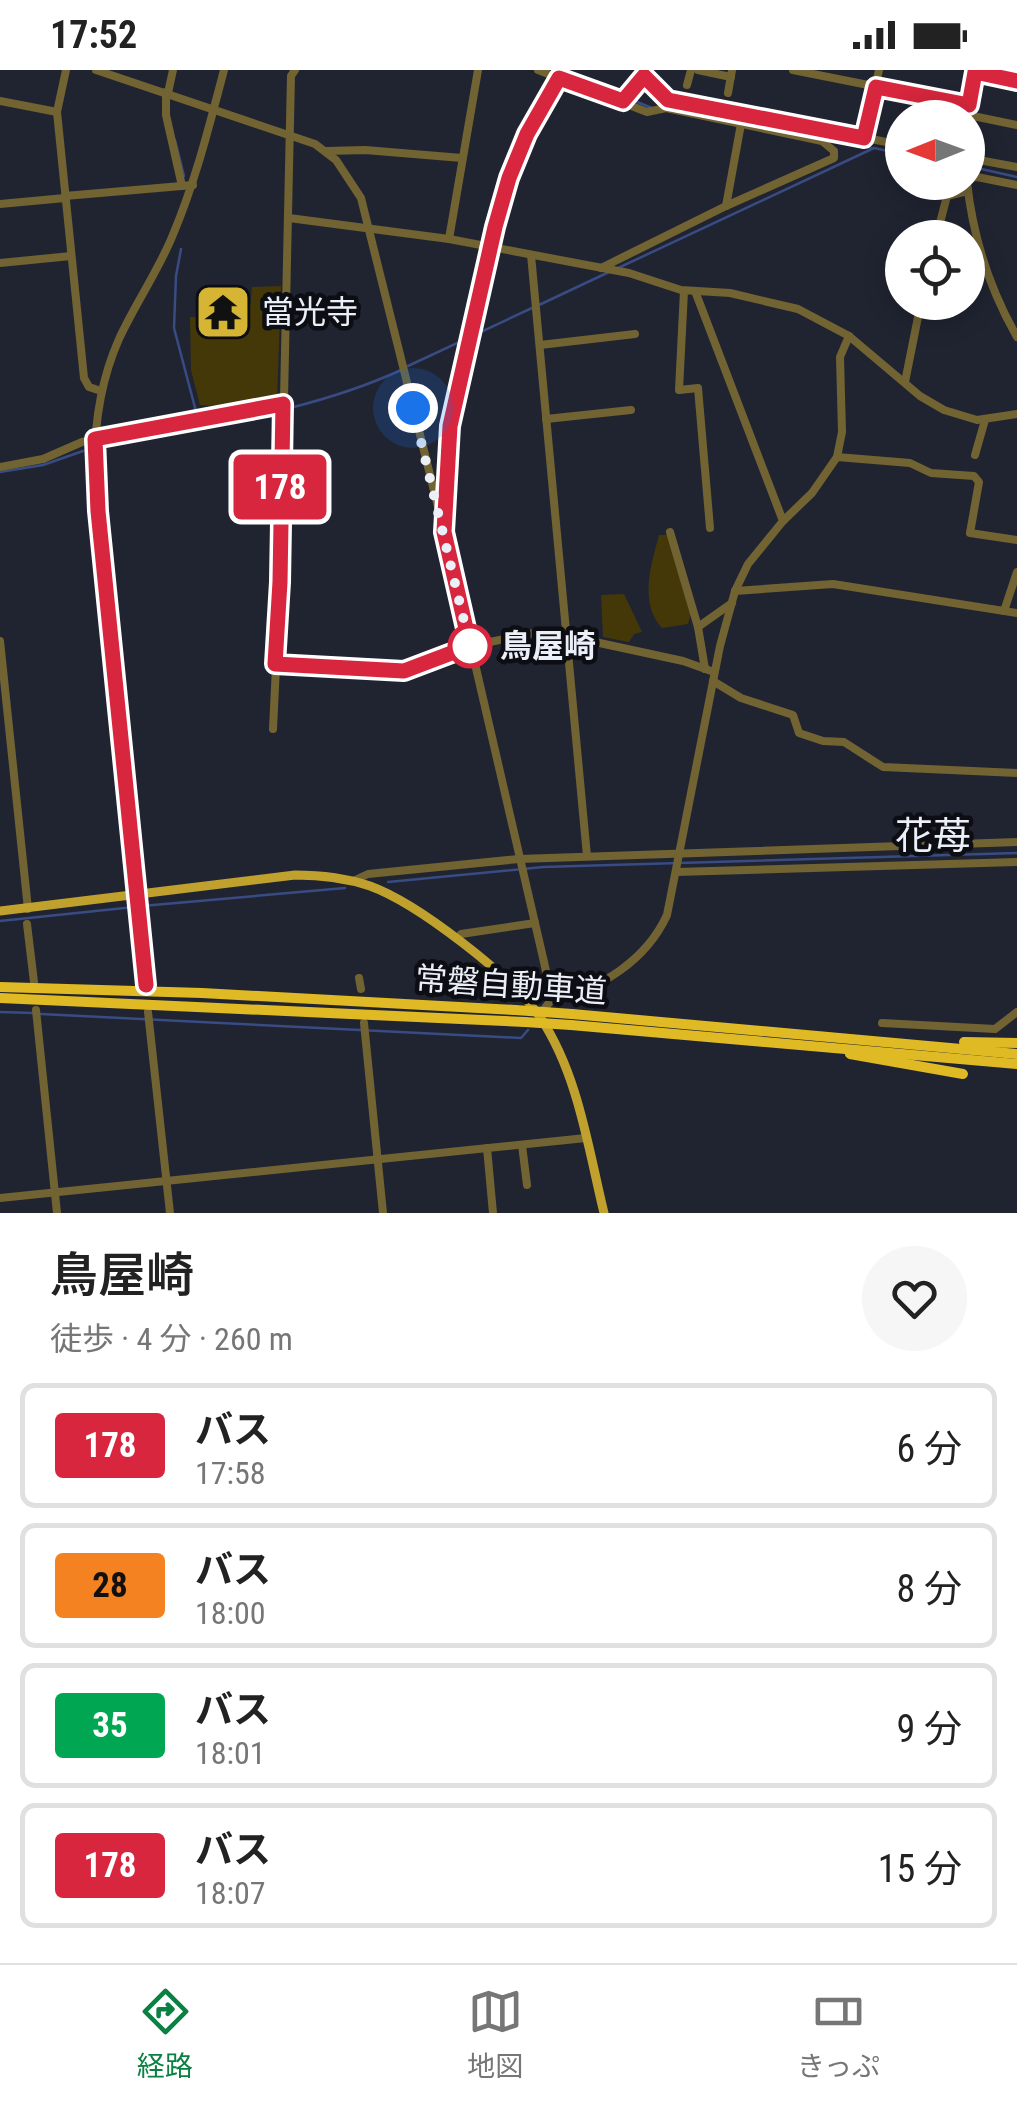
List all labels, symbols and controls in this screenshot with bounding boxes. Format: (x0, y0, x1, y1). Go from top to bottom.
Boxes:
text: 17:52 (50, 13, 137, 57)
north arrow (885, 100, 985, 200)
map controls (885, 100, 985, 320)
button: locate (885, 220, 985, 320)
temple icon: 當光寺 (193, 282, 253, 342)
place label: 當光寺 (262, 293, 358, 331)
your location (388, 383, 438, 433)
line badge: 178 (222, 454, 338, 520)
text: 178 (253, 467, 307, 508)
marker: 鳥屋崎 (449, 625, 491, 667)
place label: 鳥屋崎 (500, 627, 596, 665)
district label: 花苺 (895, 814, 971, 858)
street label: 常磐自動車道 (414, 959, 608, 1011)
button: heart (862, 1246, 967, 1351)
text: 鳥屋崎 (50, 1247, 194, 1304)
text: 徒歩 · 4 分 · 260 m (50, 1320, 293, 1358)
text: バス (195, 1408, 271, 1452)
text: 178 (83, 1425, 137, 1466)
text: 6 分 (897, 1427, 962, 1471)
text: 17:58 (195, 1454, 266, 1492)
text: バス (195, 1548, 271, 1592)
text: 28 (92, 1565, 128, 1606)
text: 8 分 (897, 1567, 962, 1611)
text: 18:00 (195, 1594, 266, 1632)
text: バス (195, 1688, 271, 1732)
text: 35 (92, 1705, 128, 1746)
text: 9 分 (897, 1707, 962, 1751)
text: 18:01 (195, 1734, 266, 1772)
text: バス (195, 1828, 271, 1872)
text: 178 (83, 1845, 137, 1886)
text: 15 分 (878, 1847, 962, 1891)
text: 18:07 (195, 1874, 266, 1912)
tab: 経路 (137, 1984, 193, 2084)
tab: 地図 (467, 1984, 523, 2084)
tab: きっぷ (797, 1984, 880, 2084)

